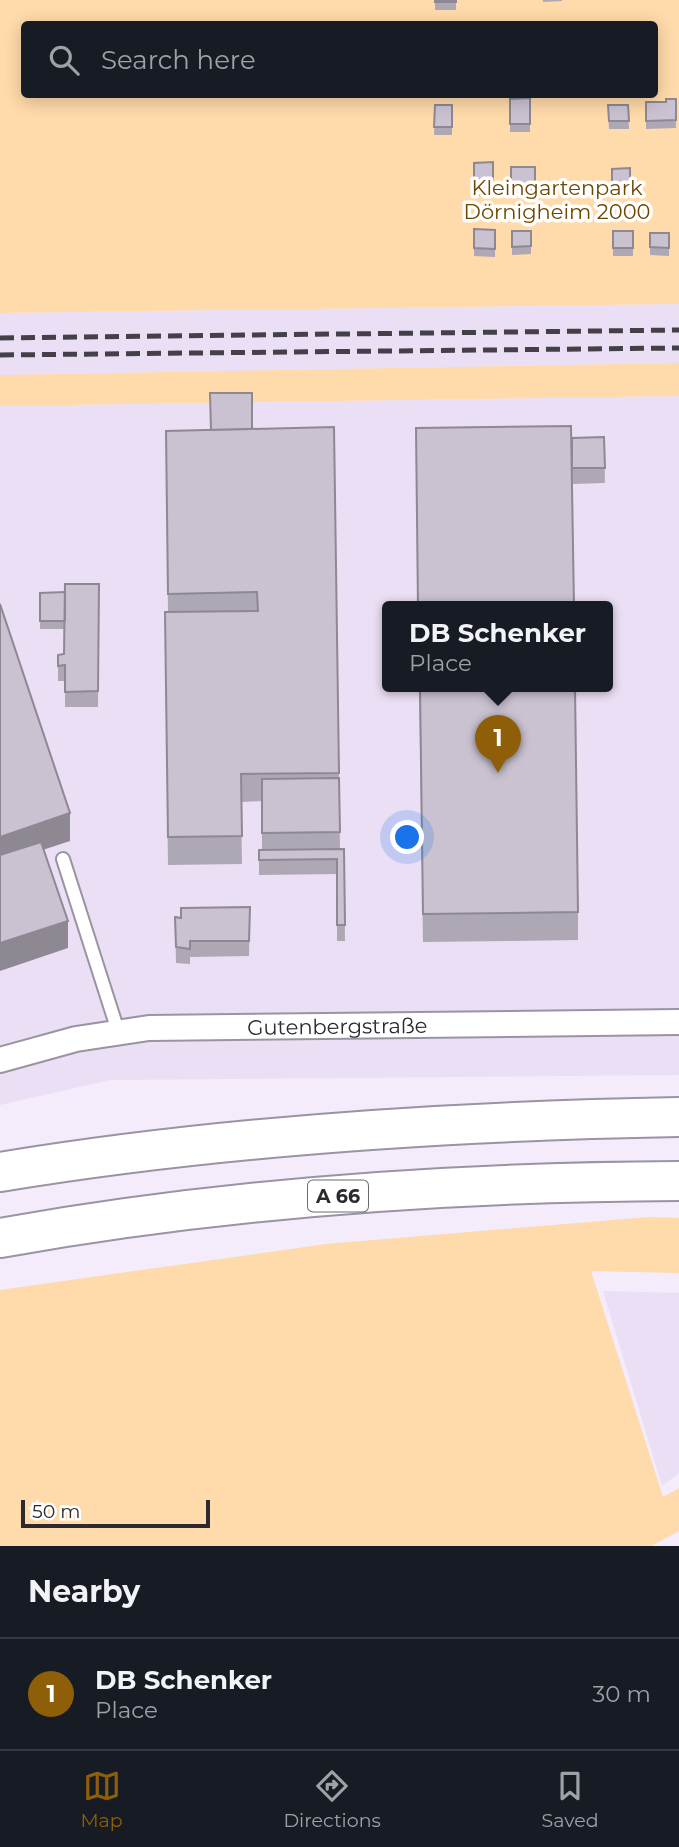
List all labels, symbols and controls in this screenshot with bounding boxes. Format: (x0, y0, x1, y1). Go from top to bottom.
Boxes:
search box (21, 21, 658, 98)
icon: search (45, 41, 83, 79)
text: Search here (101, 44, 256, 76)
park label: Kleingartenpark Dörnigheim 2000 (464, 175, 650, 224)
popup (382, 601, 613, 692)
text: DB Schenker (409, 617, 586, 649)
text: Place (409, 649, 472, 677)
pin: 1 (475, 715, 521, 773)
your location (390, 820, 424, 854)
street label: Gutenbergstraße (247, 1012, 428, 1039)
road number: A 66 (308, 1180, 368, 1212)
scale bar (21, 1497, 210, 1529)
text: 50 m (32, 1500, 80, 1523)
text: Nearby (28, 1573, 140, 1610)
text: DB Schenker (95, 1664, 272, 1696)
text: 1 (46, 1680, 56, 1708)
text: 30 m (592, 1680, 651, 1708)
text: Place (95, 1696, 158, 1724)
tab: Map (80, 1767, 123, 1832)
tab: Directions (283, 1767, 381, 1832)
tab: Saved (542, 1767, 599, 1832)

